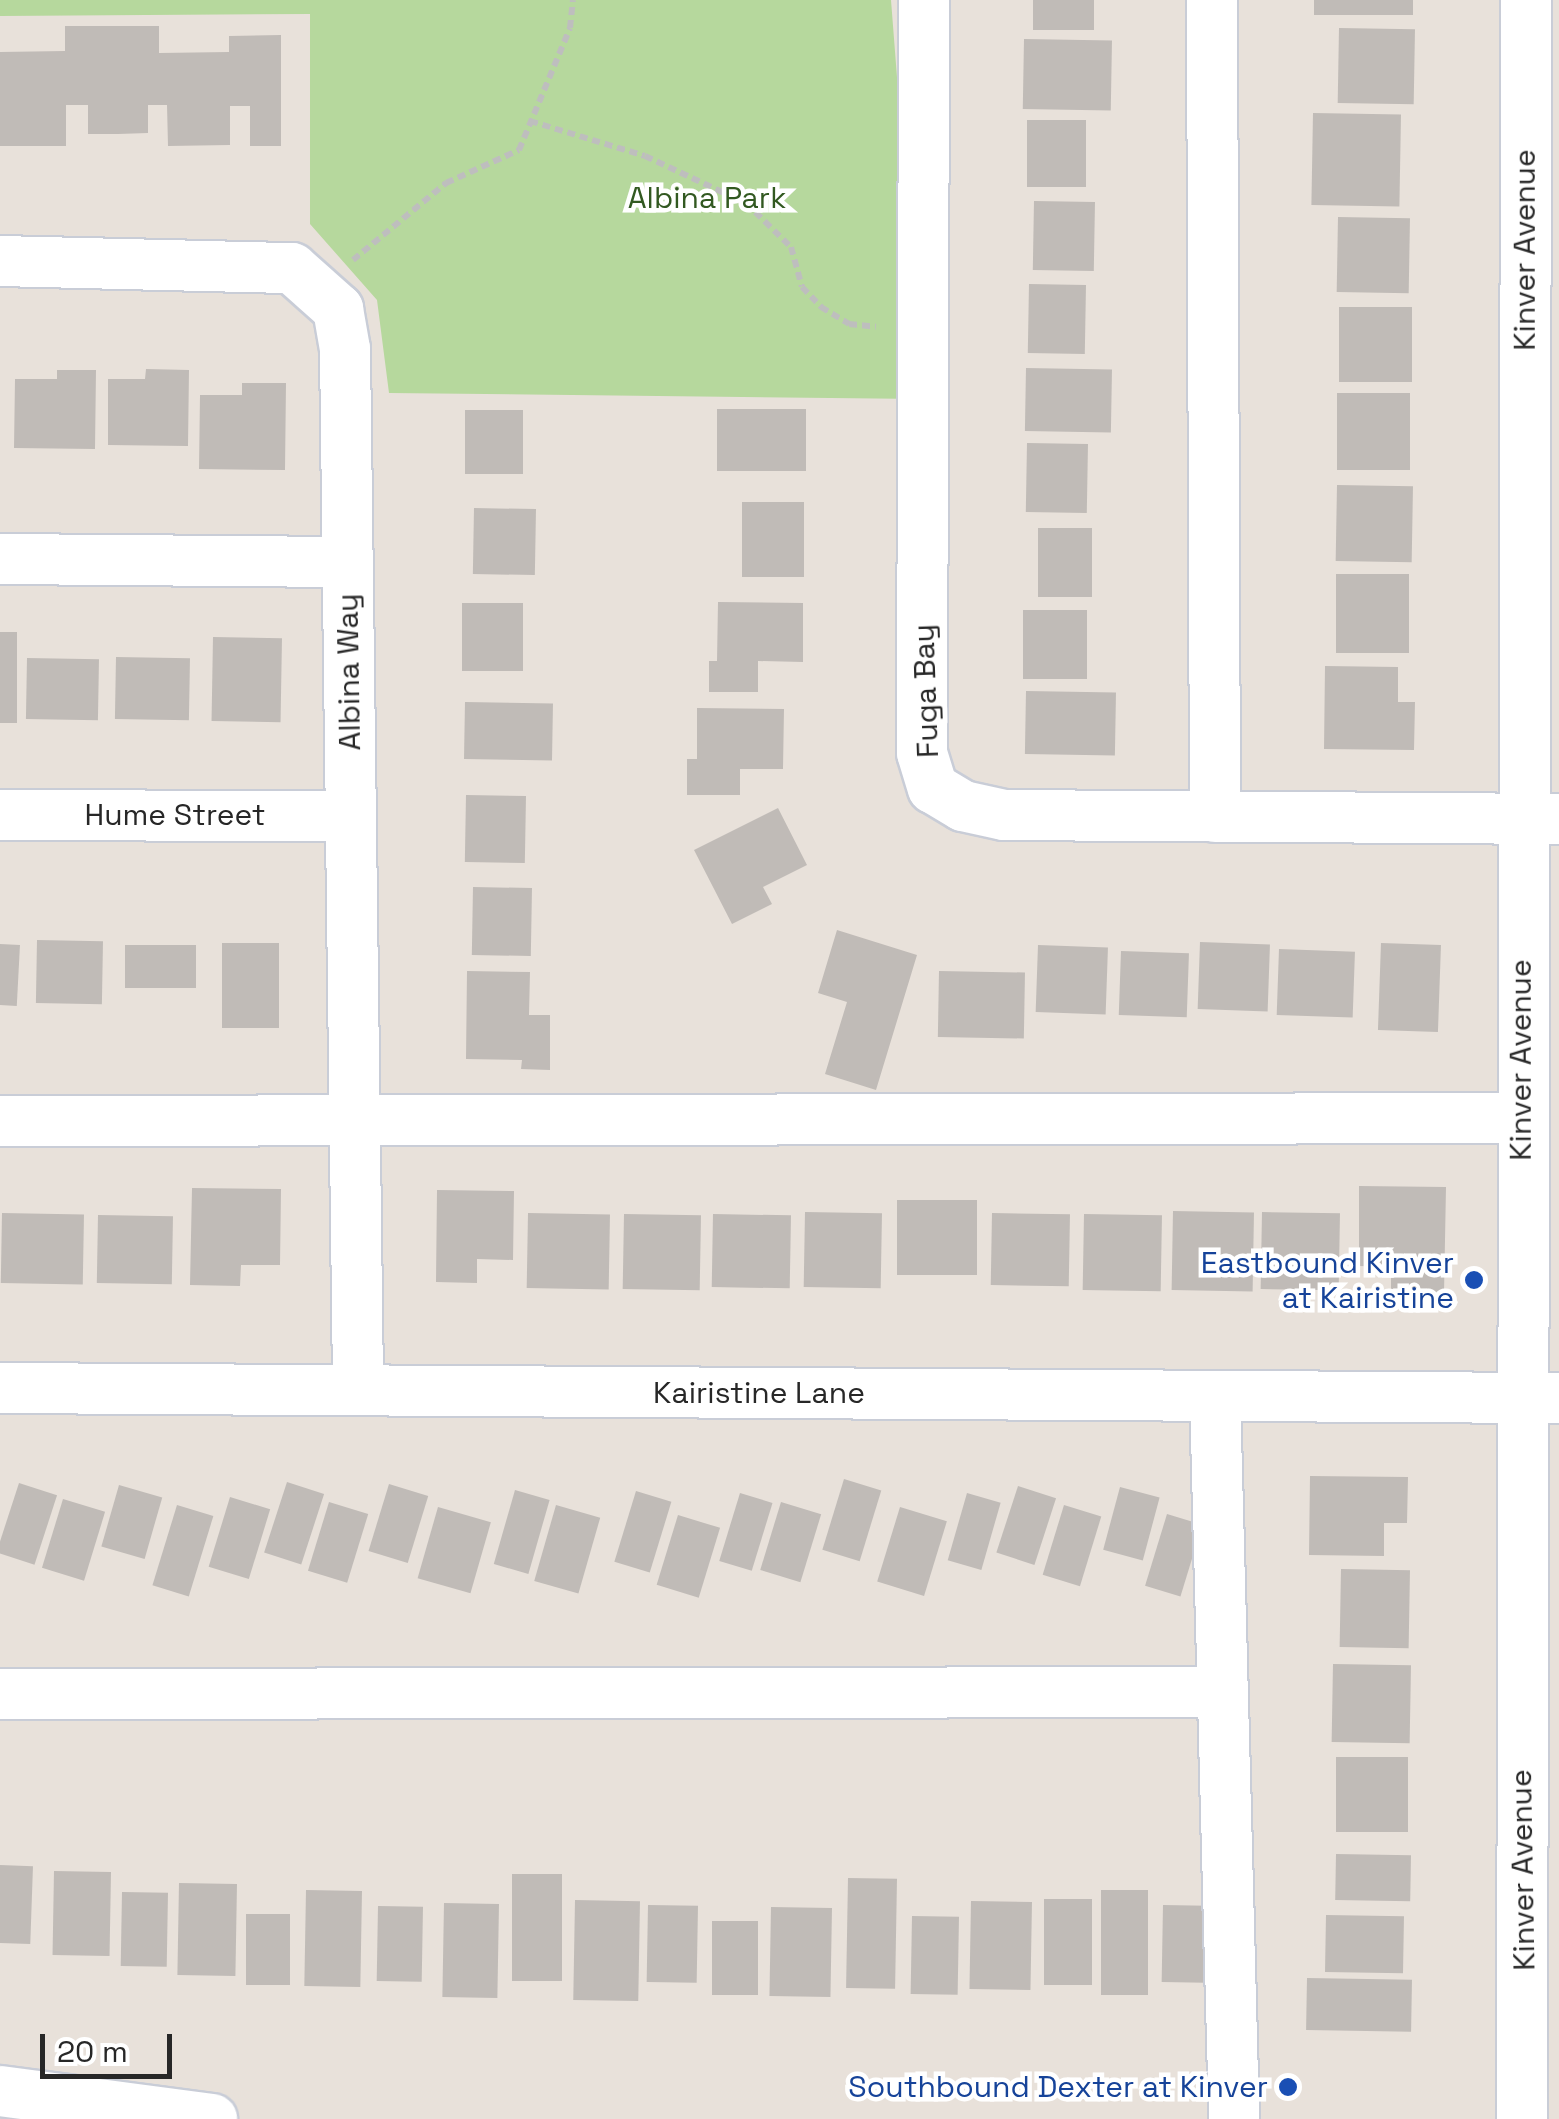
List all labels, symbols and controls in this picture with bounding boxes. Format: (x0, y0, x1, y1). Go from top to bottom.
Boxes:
street label: Kinver Avenue (1507, 149, 1543, 351)
park label: Albina Park (628, 180, 786, 216)
street label: Albina Way (330, 593, 368, 751)
street label: Fuga Bay (906, 623, 946, 759)
street label: Hume Street (84, 797, 266, 833)
street label: Kinver Avenue (1503, 959, 1539, 1161)
place label: Eastbound Kinver at Kairistine (1201, 1245, 1454, 1316)
marker: Eastbound Kinver at Kairistine (1463, 1269, 1485, 1291)
street label: Kairistine Lane (653, 1375, 865, 1411)
street label: Kinver Avenue (1503, 1769, 1543, 1971)
scale bar (45, 2014, 178, 2076)
text: 20 m (57, 2032, 128, 2071)
place label: Southbound Dexter at Kinver (848, 2069, 1268, 2105)
marker: Southbound Dexter at Kinver (1277, 2076, 1299, 2098)

